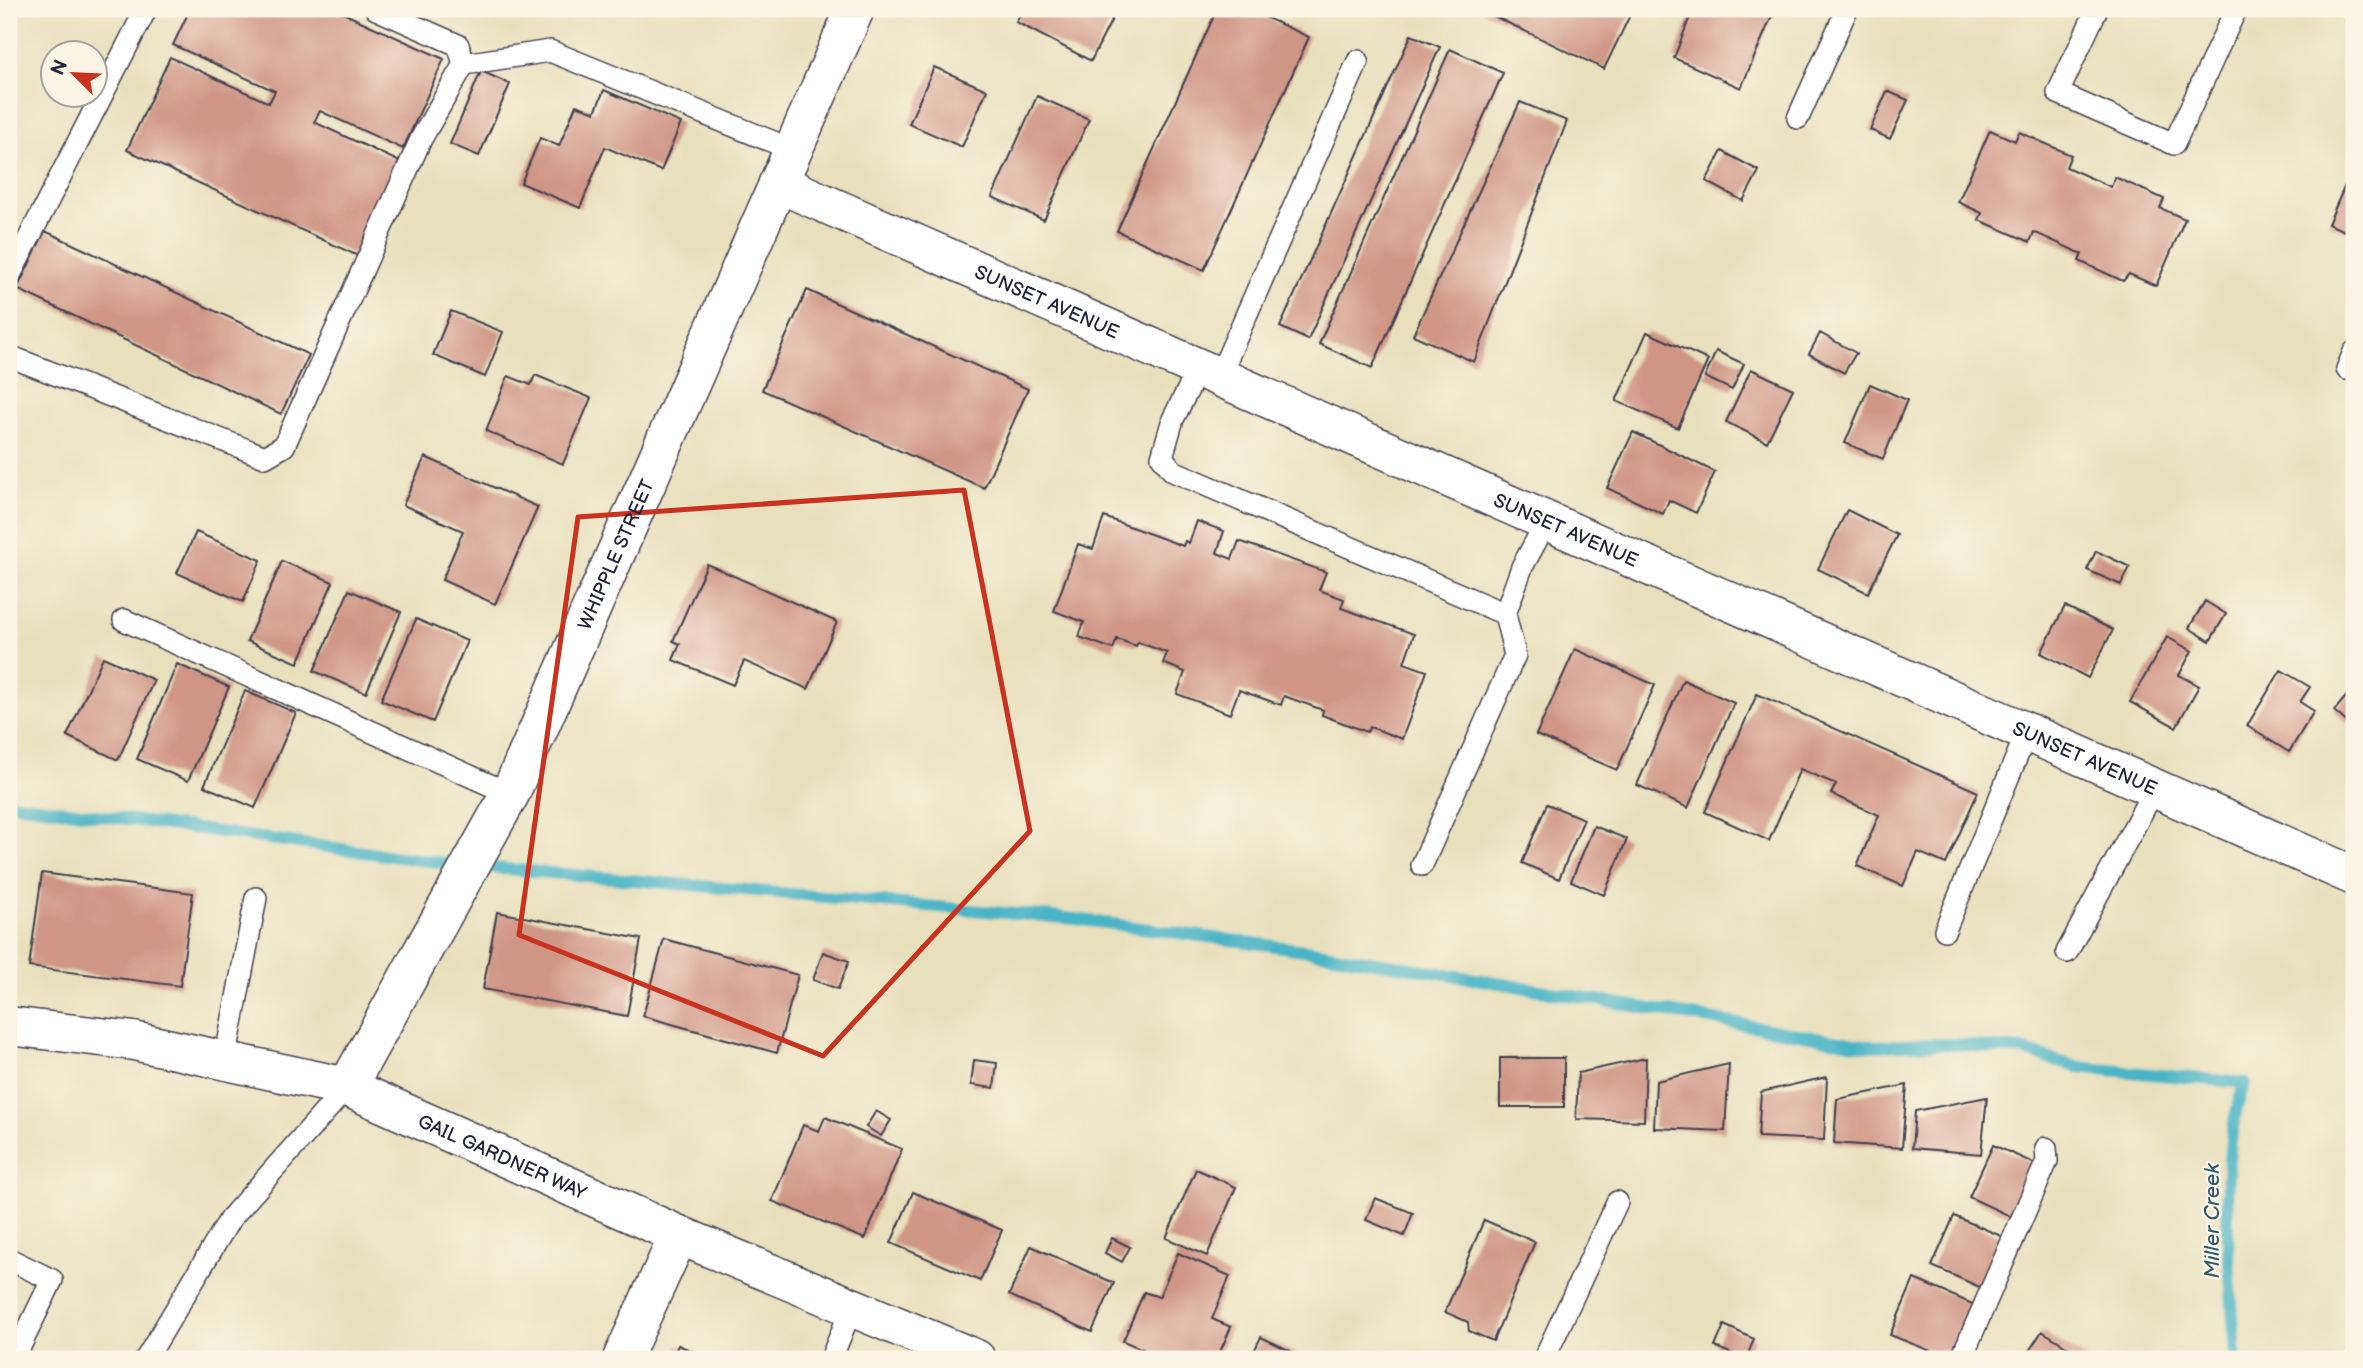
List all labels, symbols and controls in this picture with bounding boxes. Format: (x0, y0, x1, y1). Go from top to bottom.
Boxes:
north arrow (38, 38, 108, 108)
text: N (46, 56, 73, 79)
street label: SUNSET AVENUE (971, 261, 1122, 345)
street label: WHIPPLE STREET (574, 476, 660, 634)
street label: SUNSET AVENUE (1490, 489, 1641, 573)
street label: SUNSET AVENUE (2009, 717, 2160, 801)
street label: GAIL GARDNER WAY (414, 1110, 590, 1206)
water label: Miller Creek (2200, 1163, 2225, 1279)

